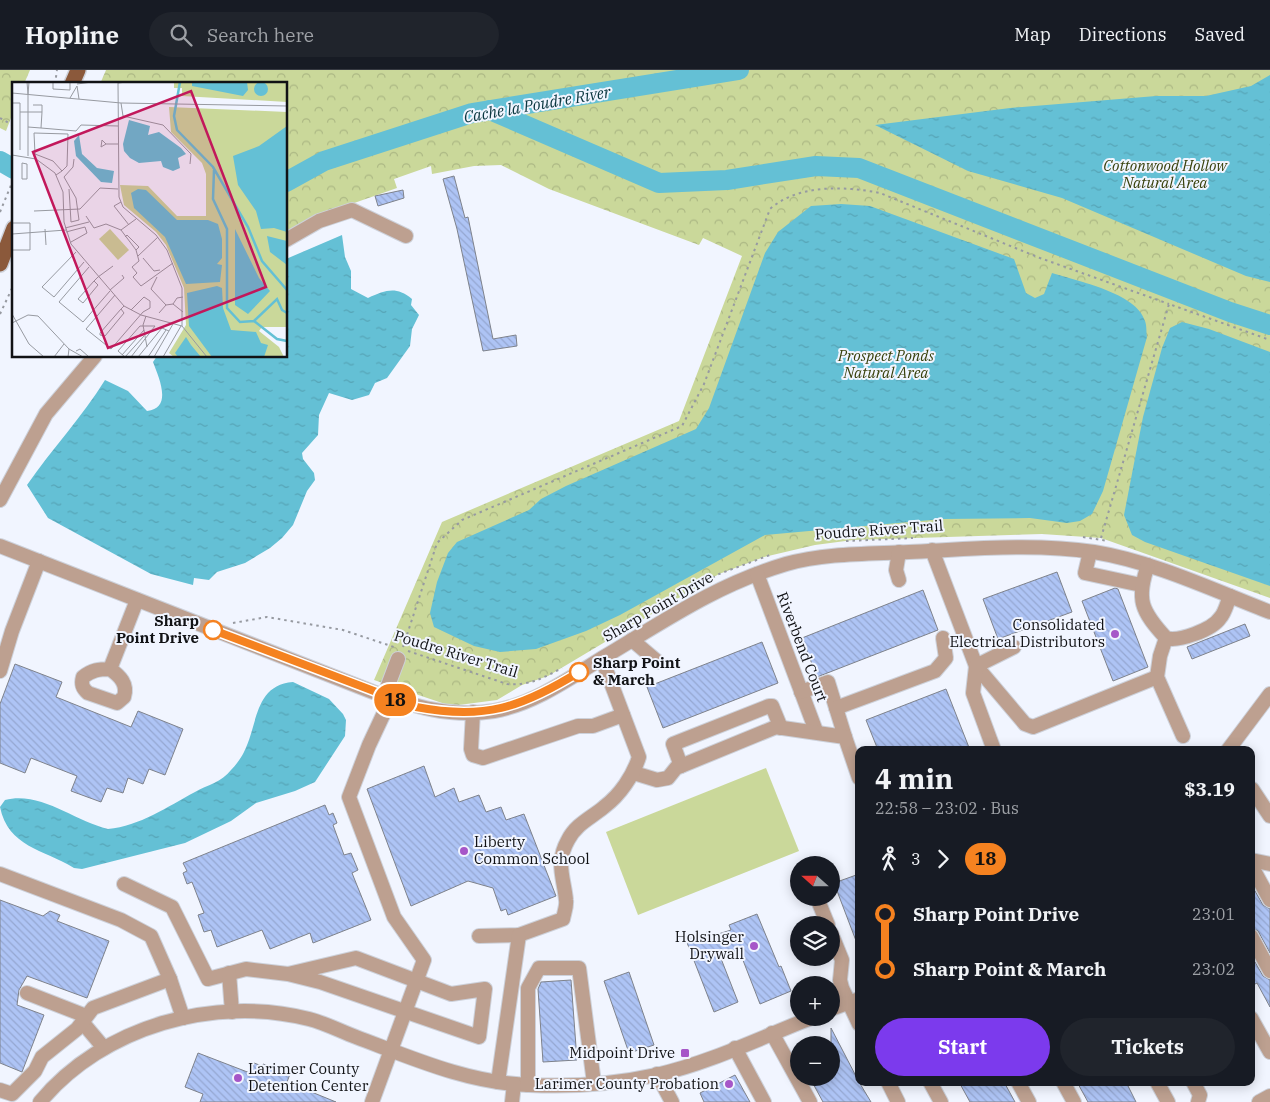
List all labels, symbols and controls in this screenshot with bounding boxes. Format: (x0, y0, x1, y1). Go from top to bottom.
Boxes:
search box (149, 12, 499, 57)
text: Hopline (25, 19, 119, 51)
icon: search (167, 21, 195, 49)
text: Search here (207, 23, 314, 47)
text: Map (1014, 23, 1051, 46)
text: Directions (1079, 23, 1167, 46)
text: Saved (1195, 23, 1245, 46)
water label: Cache la Poudre River (462, 81, 613, 127)
inset map (12, 82, 288, 358)
park label: Cottonwood Hollow Natural Area (1103, 156, 1228, 192)
park label: Prospect Ponds Natural Area (837, 346, 935, 382)
street label: Poudre River Trail (814, 516, 944, 543)
street label: Sharp Point Drive (599, 567, 716, 646)
street label: Riverbend Court (773, 589, 832, 704)
place label: Sharp Point Drive (116, 611, 199, 647)
place label: Consolidated Electrical Distributors (949, 615, 1105, 651)
marker: Sharp Point Drive (203, 620, 223, 640)
street label: Poudre River Trail (392, 626, 520, 681)
marker: Consolidated Electrical Distributors (1109, 628, 1121, 640)
place label: Sharp Point & March (593, 653, 681, 689)
marker: Sharp Point & March (569, 662, 589, 682)
line badge: 18 (372, 684, 418, 716)
text: 18 (384, 688, 406, 711)
text: 4 min (875, 760, 953, 797)
text: $3.19 (1184, 777, 1235, 801)
text: 22:58 – 23:02 · Bus (875, 798, 1019, 818)
place label: Liberty Common School (474, 832, 590, 868)
marker: Liberty Common School (458, 845, 470, 857)
icon: walk (875, 845, 903, 873)
icon: forward (929, 845, 957, 873)
text: 18 (975, 847, 996, 870)
text: 3 (911, 849, 921, 869)
north arrow (790, 856, 840, 906)
map controls (790, 856, 840, 1086)
text: Sharp Point Drive (913, 902, 1079, 926)
text: 23:01 (1192, 904, 1235, 924)
button: layers (790, 916, 840, 966)
place label: Holsinger Drywall (675, 927, 744, 963)
marker: Holsinger Drywall (748, 940, 760, 952)
text: Sharp Point & March (913, 957, 1106, 981)
text: 23:02 (1192, 959, 1235, 979)
button: + (790, 976, 840, 1026)
button: Start (875, 1018, 1050, 1076)
button: Tickets (1060, 1018, 1235, 1076)
button: − (790, 1036, 840, 1086)
place label: Midpoint Drive (569, 1043, 675, 1062)
marker: Midpoint Drive (679, 1047, 691, 1059)
place label: Larimer County Detention Center (248, 1059, 369, 1095)
marker: Larimer County Detention Center (232, 1072, 244, 1084)
place label: Larimer County Probation (535, 1074, 719, 1093)
marker: Larimer County Probation (723, 1078, 735, 1090)

